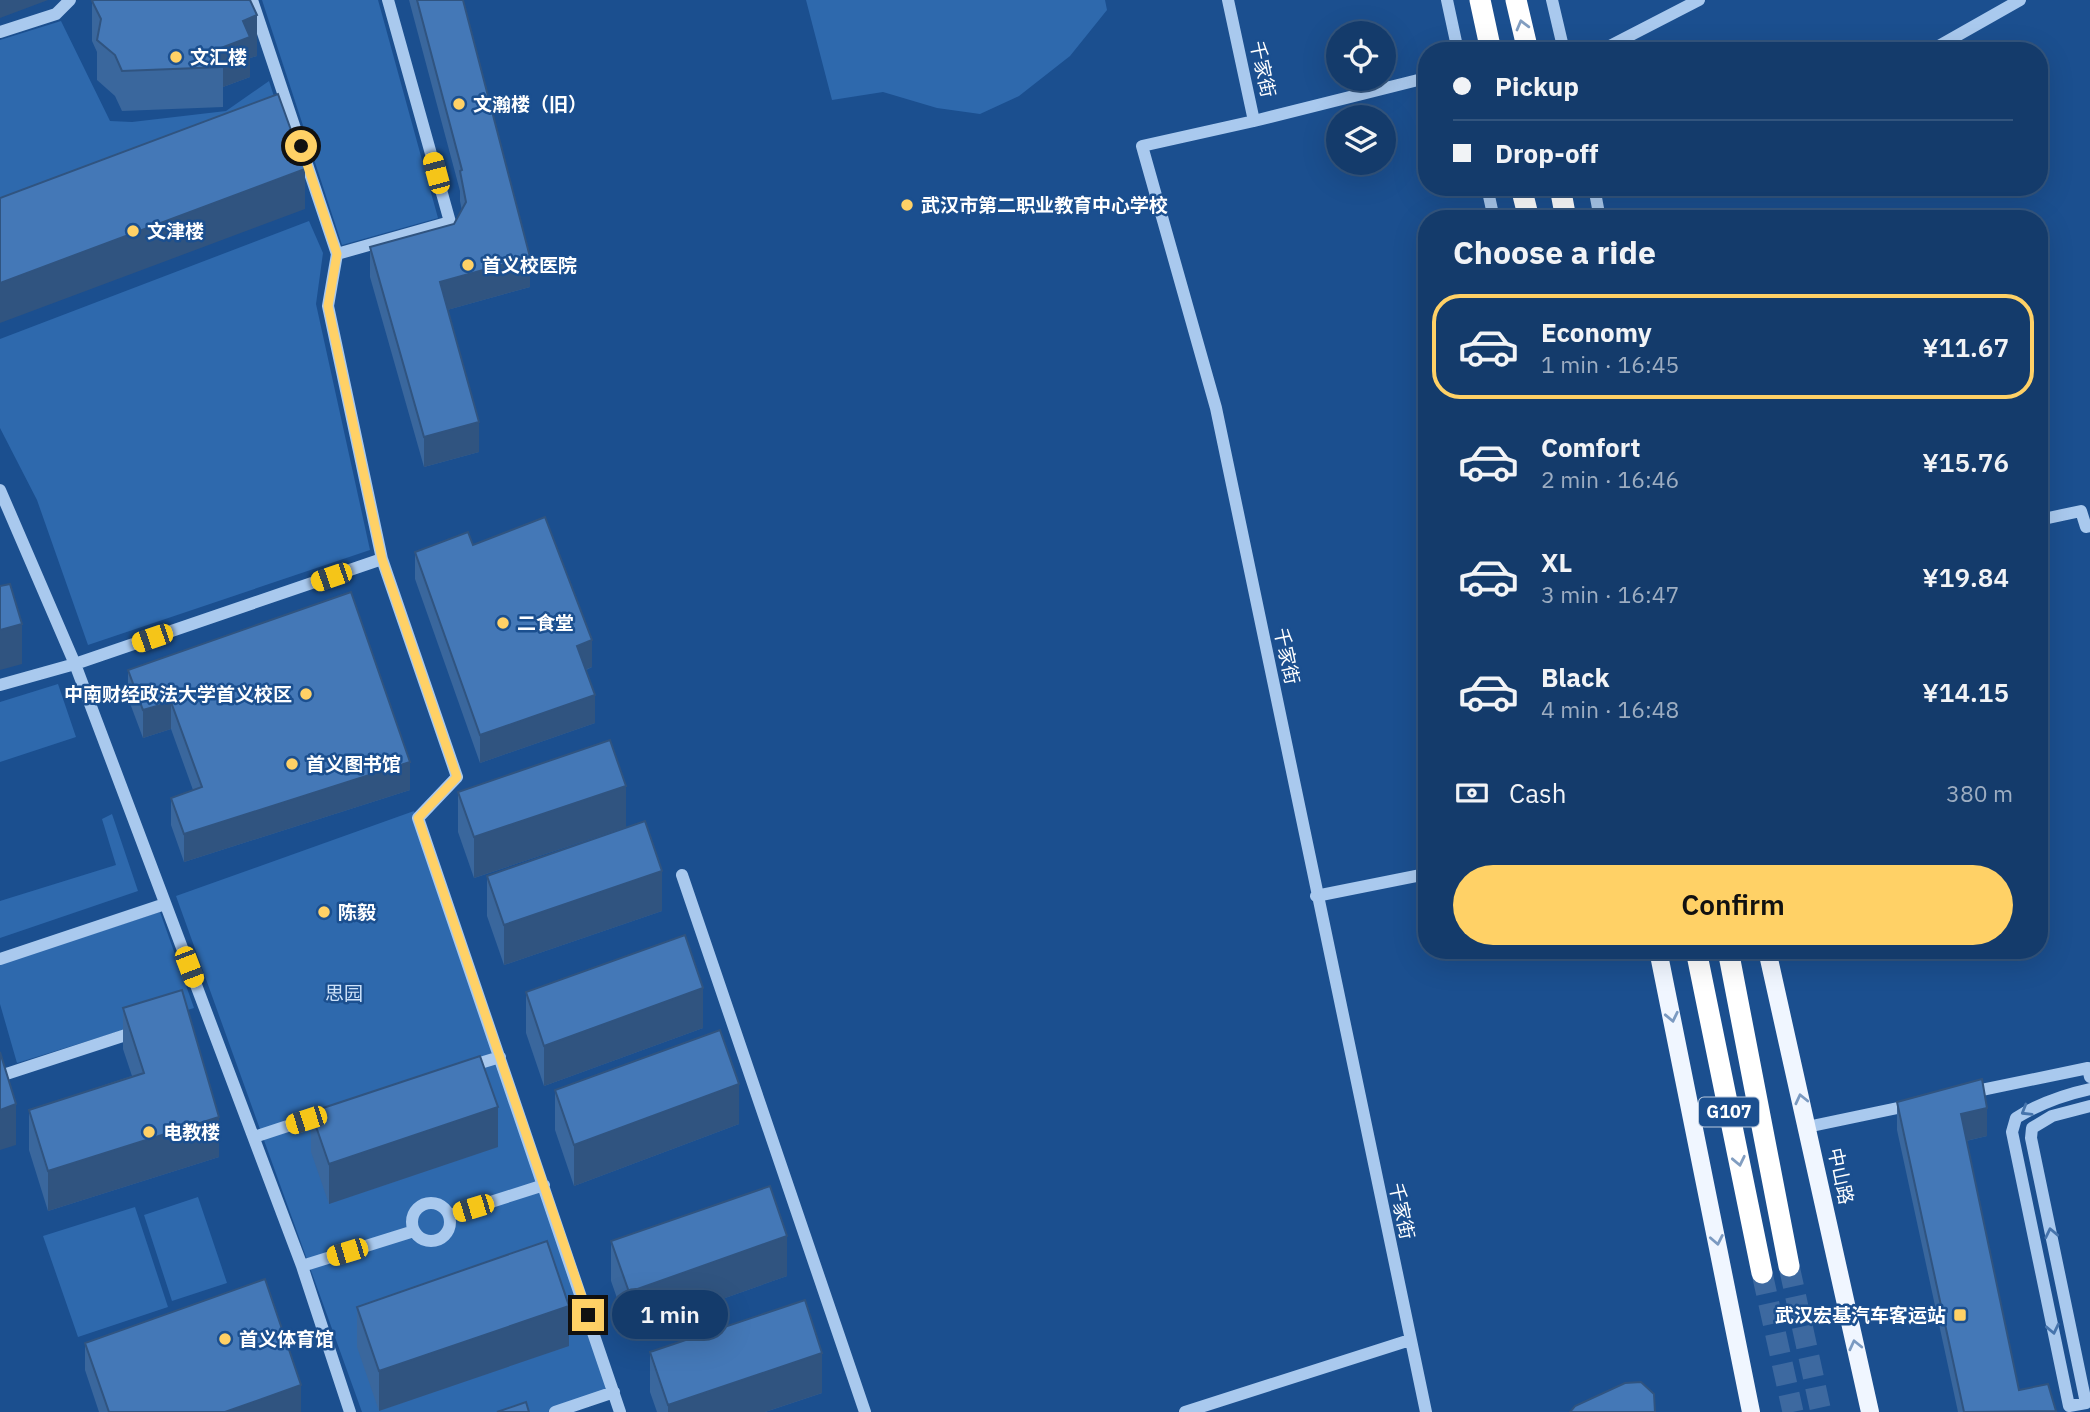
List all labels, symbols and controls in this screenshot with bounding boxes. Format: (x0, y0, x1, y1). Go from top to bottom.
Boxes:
one-way arrow (1516, 20, 1530, 32)
map controls (1326, 21, 1396, 175)
button: locate (1326, 21, 1396, 91)
street label: 千家街 (1245, 39, 1281, 99)
place label: 文汇楼 (190, 45, 247, 69)
marker: 文汇楼 (168, 49, 184, 65)
text: Pickup (1495, 69, 1579, 103)
place label: 文瀚楼（旧） (473, 92, 587, 116)
marker: 文瀚楼（旧） (451, 96, 467, 112)
button: layers (1326, 105, 1396, 175)
route start (285, 130, 317, 162)
text: Drop-off (1495, 136, 1598, 170)
car (421, 150, 452, 196)
place label: 武汉市第二职业教育中心学校 (921, 193, 1168, 217)
marker: 武汉市第二职业教育中心学校 (899, 197, 915, 213)
place label: 文津楼 (147, 219, 204, 243)
marker: 文津楼 (125, 223, 141, 239)
text: Choose a ride (1453, 231, 1656, 273)
place label: 首义校医院 (482, 253, 577, 277)
marker: 首义校医院 (460, 257, 476, 273)
icon: car (1457, 315, 1520, 378)
text: Economy (1541, 315, 1652, 349)
text: ¥11.67 (1922, 330, 2009, 364)
text: 1 min · 16:45 (1541, 349, 1679, 379)
icon: car (1457, 430, 1520, 493)
text: Comfort (1541, 430, 1640, 464)
text: ¥15.76 (1922, 445, 2009, 479)
text: 2 min · 16:46 (1541, 464, 1679, 494)
icon: car (1457, 545, 1520, 608)
text: XL (1541, 545, 1572, 579)
car (308, 560, 355, 594)
text: ¥19.84 (1922, 560, 2009, 594)
text: 3 min · 16:47 (1541, 579, 1679, 609)
place label: 二食堂 (517, 611, 574, 635)
marker: 二食堂 (495, 615, 511, 631)
car (129, 621, 176, 655)
street label: 千家街 (1269, 626, 1305, 686)
icon: car (1457, 660, 1520, 723)
text: Black (1541, 660, 1609, 694)
text: ¥14.15 (1922, 675, 2009, 709)
place label: 中南财经政法大学首义校区 (64, 682, 292, 706)
marker: 中南财经政法大学首义校区 (298, 686, 314, 702)
text: 4 min · 16:48 (1541, 694, 1679, 724)
place label: 首义图书馆 (306, 752, 401, 776)
marker: 首义图书馆 (284, 756, 300, 772)
icon: cash (1453, 774, 1491, 812)
text: Cash (1509, 776, 1566, 810)
text: 380 m (1946, 778, 2013, 808)
button: Confirm (1453, 865, 2013, 945)
place label: 陈毅 (338, 900, 376, 924)
marker: 陈毅 (316, 904, 332, 920)
car (172, 944, 207, 990)
park label: 思园 (325, 981, 363, 1005)
one-way arrow (1664, 1011, 1678, 1023)
one-way arrow (1794, 1093, 1809, 1105)
road number: G107 (1699, 1098, 1759, 1126)
one-way arrow (2021, 1103, 2034, 1116)
car (283, 1104, 330, 1136)
place label: 电教楼 (163, 1120, 220, 1144)
marker: 电教楼 (141, 1124, 157, 1140)
street label: 中山路 (1823, 1146, 1859, 1206)
one-way arrow (1731, 1155, 1746, 1167)
street label: 千家街 (1384, 1181, 1420, 1241)
car (450, 1192, 497, 1224)
one-way arrow (2045, 1227, 2060, 1239)
one-way arrow (1708, 1234, 1723, 1246)
car (324, 1236, 371, 1268)
callout: 1 min (612, 1290, 728, 1340)
route end (572, 1299, 604, 1331)
text: 1 min (640, 1299, 700, 1329)
place label: 武汉宏基汽车客运站 (1775, 1303, 1946, 1327)
marker: 武汉宏基汽车客运站 (1952, 1307, 1968, 1323)
one-way arrow (2044, 1323, 2059, 1335)
place label: 首义体育馆 (239, 1327, 334, 1351)
marker: 首义体育馆 (217, 1331, 233, 1347)
one-way arrow (1849, 1339, 1863, 1351)

